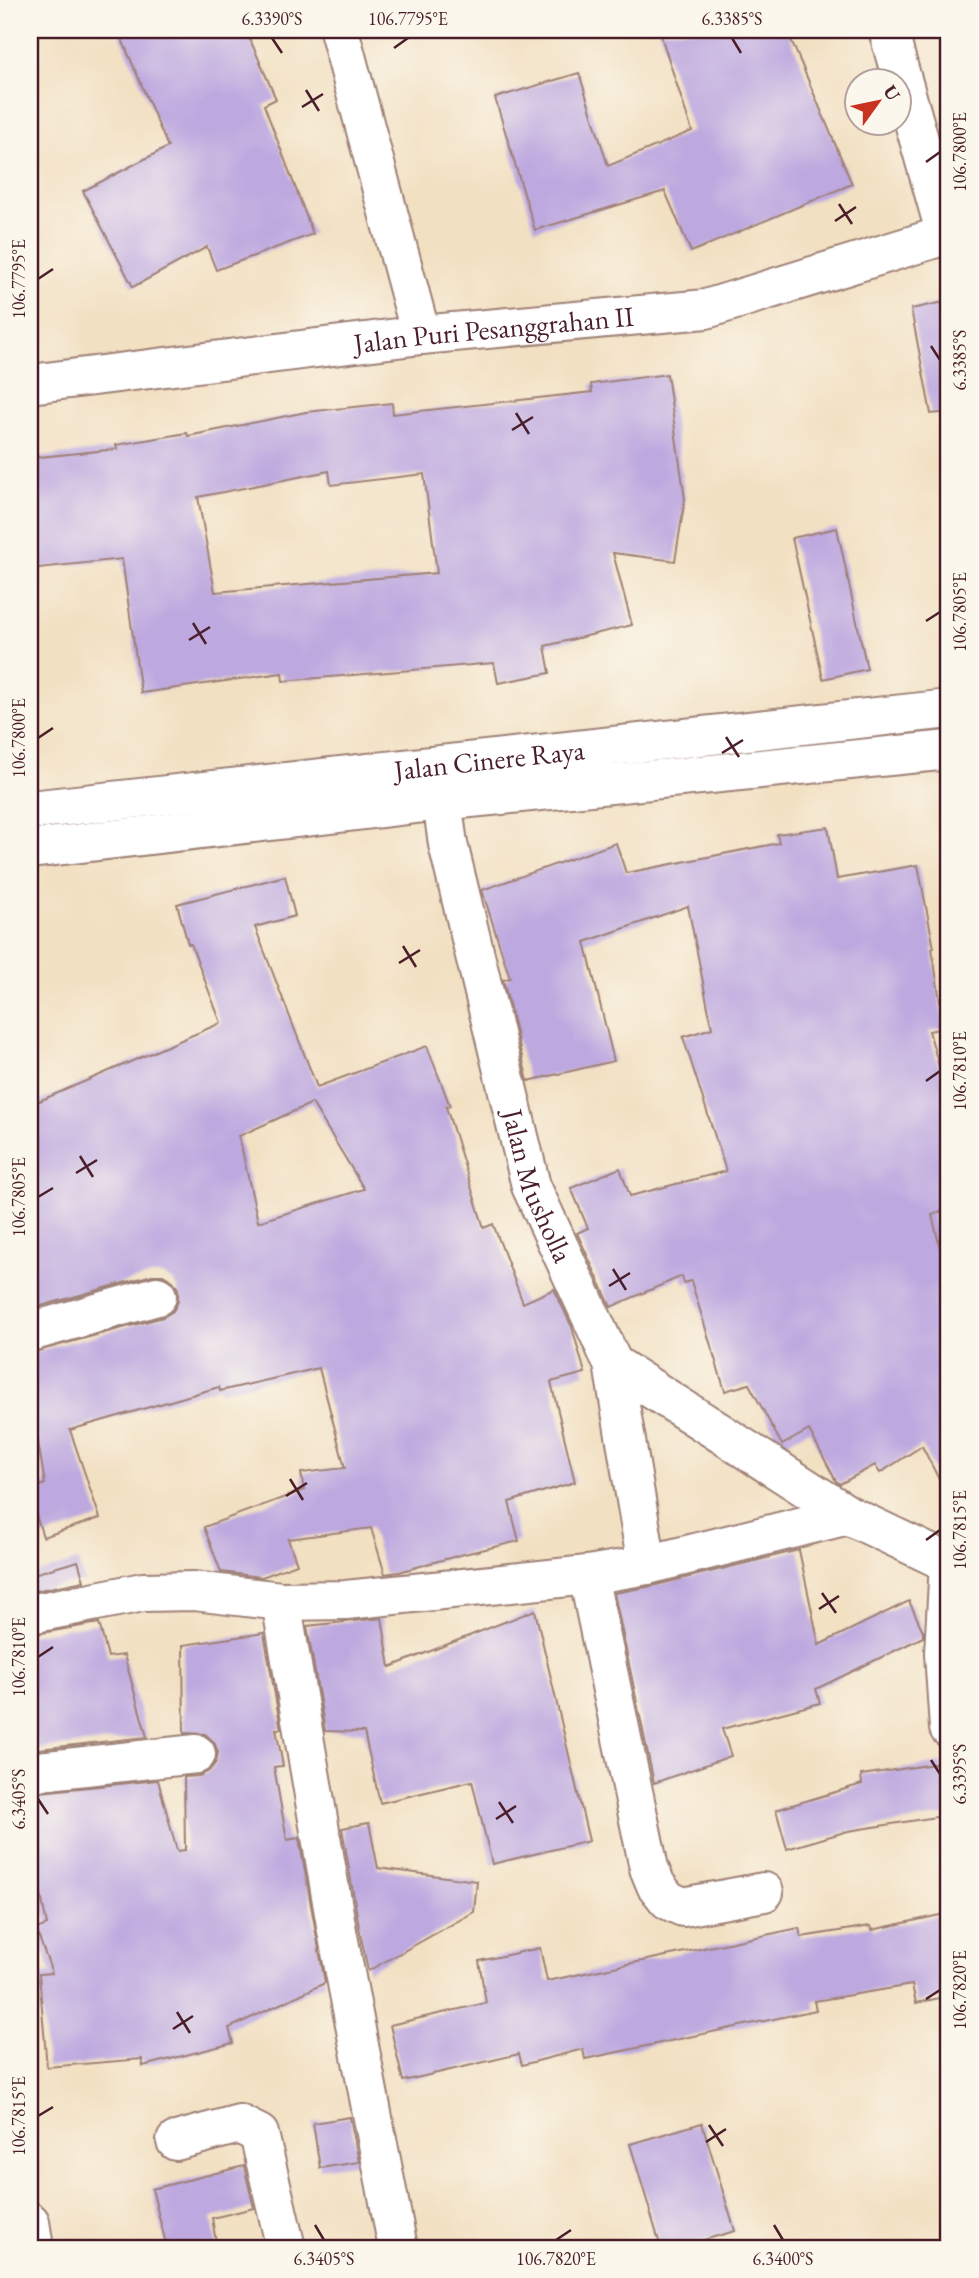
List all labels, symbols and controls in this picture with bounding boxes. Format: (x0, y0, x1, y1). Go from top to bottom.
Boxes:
text: 6.3390°S (242, 7, 302, 30)
text: 106.7795°E (368, 7, 448, 30)
text: 6.3385°S (702, 7, 762, 30)
north arrow (842, 66, 912, 136)
text: U (877, 80, 906, 106)
text: 106.7800°E (948, 112, 971, 192)
text: 106.7795°E (7, 239, 30, 319)
street label: Jalan Puri Pesanggrahan II (350, 298, 636, 362)
text: 6.3385°S (948, 330, 971, 390)
text: 106.7805°E (948, 572, 971, 652)
text: 106.7800°E (7, 698, 30, 778)
street label: Jalan Cinere Raya (390, 731, 587, 788)
text: 106.7810°E (948, 1031, 971, 1111)
street label: Jalan Musholla (494, 1103, 582, 1269)
text: 106.7805°E (7, 1157, 30, 1237)
text: 106.7815°E (948, 1490, 971, 1570)
text: 106.7810°E (7, 1617, 30, 1697)
text: 6.3395°S (948, 1744, 971, 1804)
text: 6.3405°S (7, 1769, 30, 1829)
text: 106.7820°E (948, 1950, 971, 2030)
text: 106.7815°E (7, 2076, 30, 2156)
text: 6.3405°S (294, 2247, 354, 2270)
text: 106.7820°E (516, 2247, 596, 2270)
text: 6.3400°S (753, 2247, 813, 2270)

